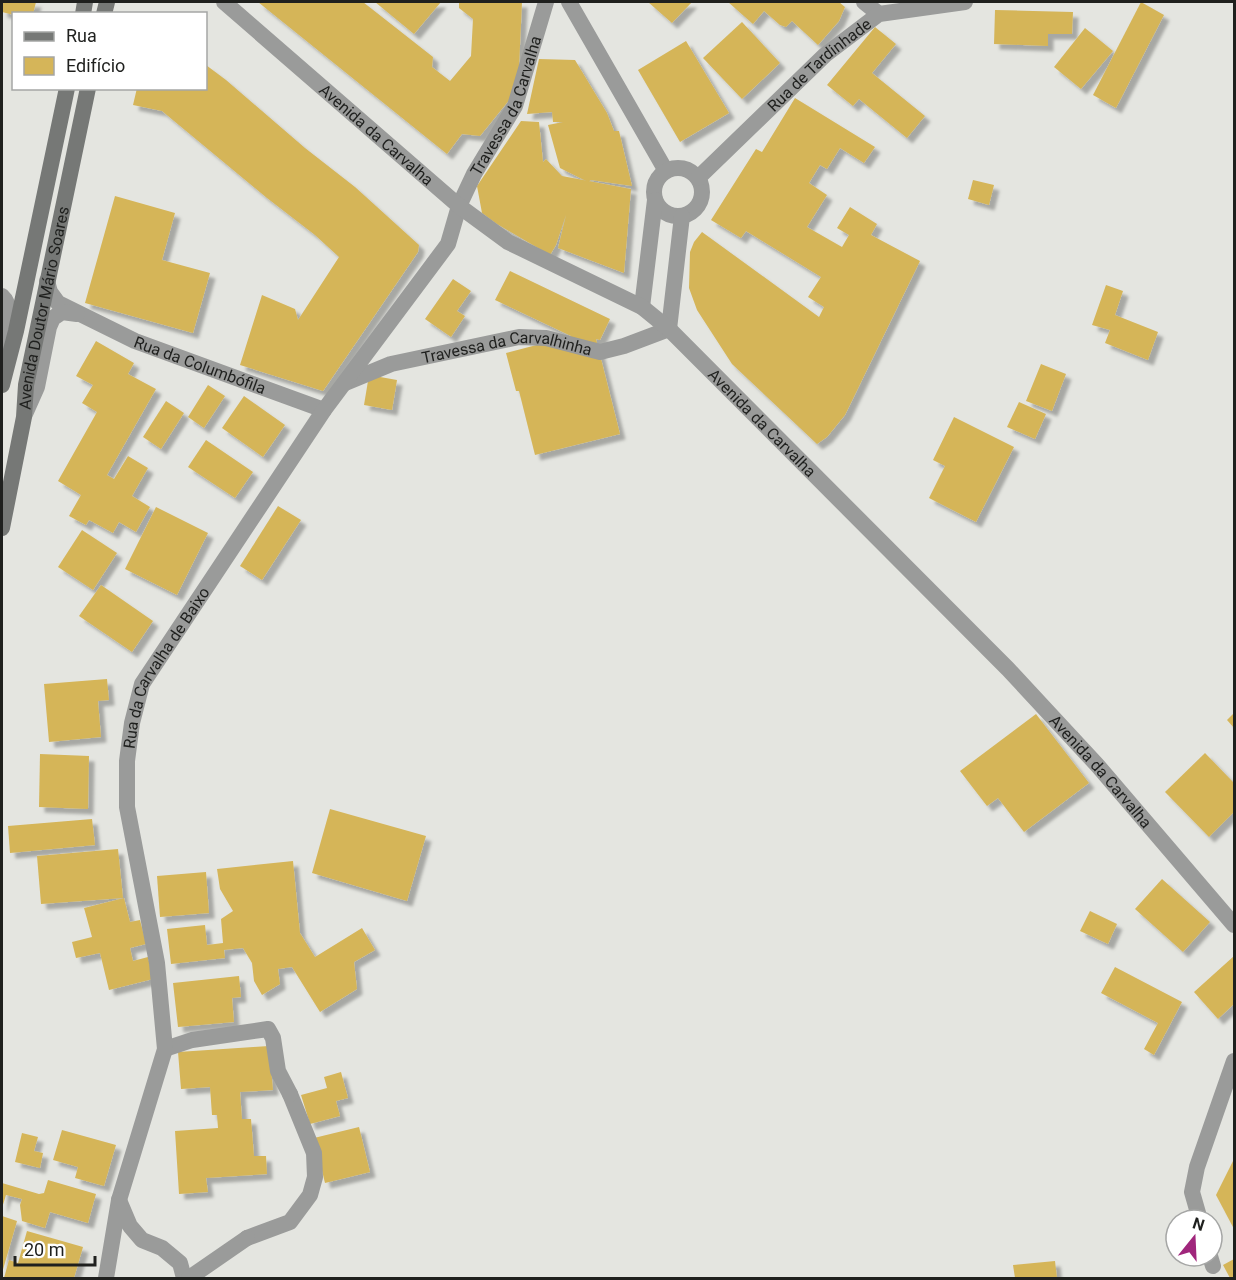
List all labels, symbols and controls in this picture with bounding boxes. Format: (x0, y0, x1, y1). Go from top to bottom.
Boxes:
legend (12, 12, 207, 90)
street label: Rua de Tardinhade (763, 14, 875, 115)
text: Rua (66, 25, 97, 46)
street label: Travessa da Carvalha (466, 33, 545, 179)
text: Edifício (66, 55, 125, 76)
street label: Avenida da Carvalha (316, 80, 437, 189)
street label: Avenida Doutor Mário Soares (15, 205, 73, 410)
street label: Travessa da Carvalhinha (420, 328, 594, 367)
street label: Rua da Columbófila (131, 332, 268, 397)
street label: Avenida da Carvalha (705, 365, 820, 481)
street label: Rua da Carvalha de Baixo (119, 583, 213, 750)
street label: Avenida da Carvalha (1046, 711, 1156, 832)
north arrow (1164, 1208, 1224, 1268)
text: N (1190, 1213, 1207, 1235)
scale bar (15, 1229, 94, 1267)
text: 20 m (24, 1239, 64, 1260)

